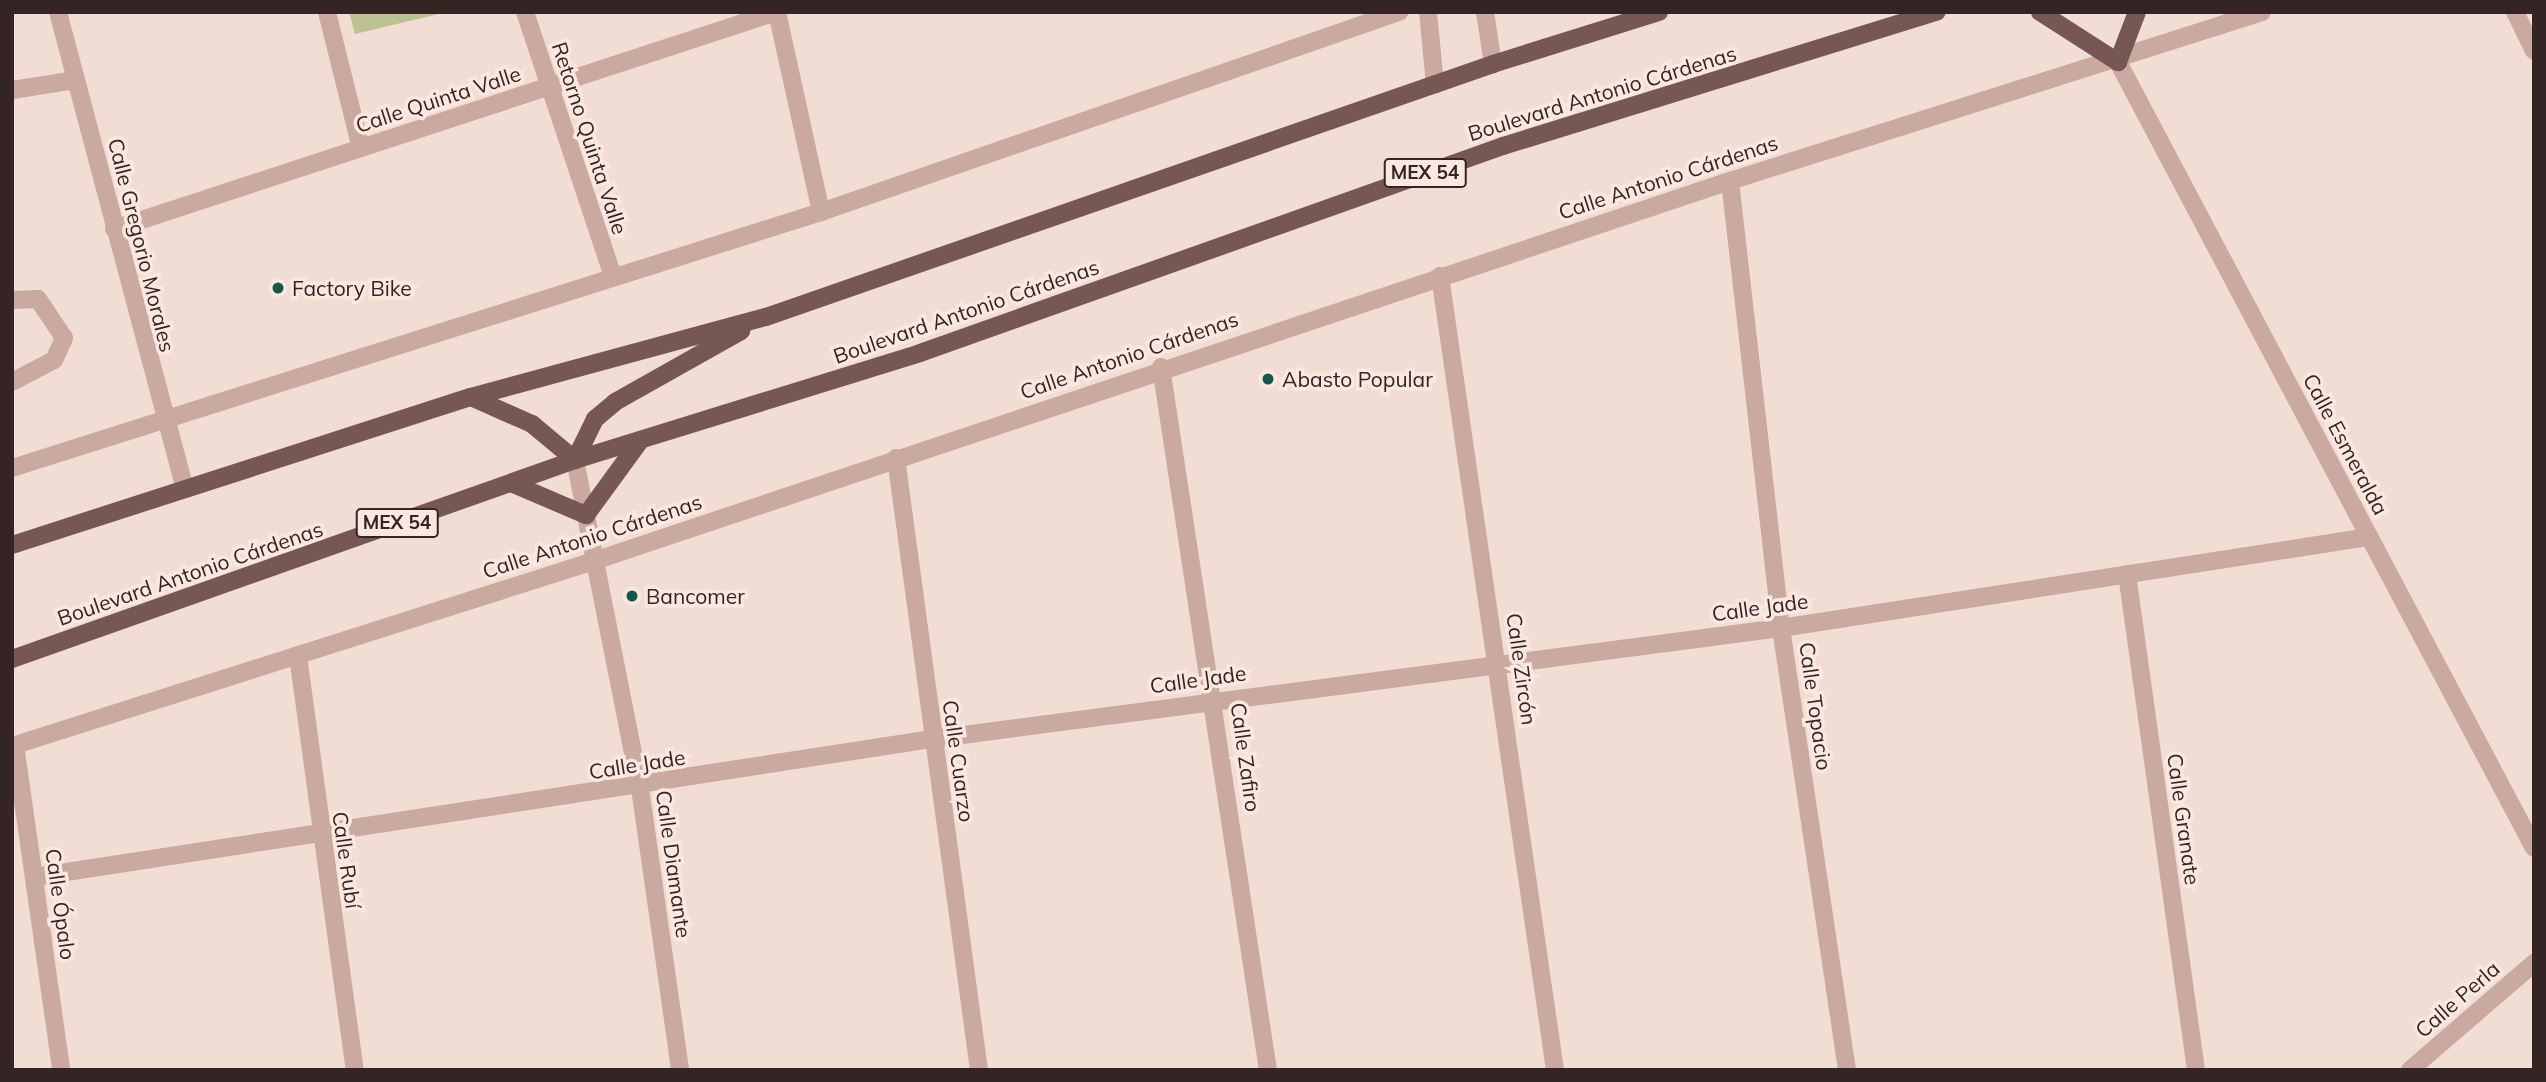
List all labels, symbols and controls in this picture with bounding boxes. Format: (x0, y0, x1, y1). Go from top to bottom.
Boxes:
street label: Retorno Quinta Valle (547, 39, 633, 237)
street label: Boulevard Antonio Cárdenas (1465, 40, 1739, 146)
street label: Calle Quinta Valle (352, 60, 524, 138)
street label: Calle Antonio Cárdenas (1555, 130, 1781, 224)
street label: Calle Gregorio Morales (103, 135, 181, 355)
road number: MEX 54 (1383, 158, 1467, 188)
street label: Boulevard Antonio Cárdenas (830, 254, 1102, 368)
place label: Factory Bike (292, 275, 412, 301)
marker: Factory Bike (270, 280, 286, 296)
street label: Calle Antonio Cárdenas (1017, 306, 1241, 404)
place label: Abasto Popular (1282, 366, 1433, 392)
street label: Calle Esmeralda (2298, 369, 2394, 519)
marker: Abasto Popular (1260, 371, 1276, 387)
street label: Calle Antonio Cárdenas (479, 489, 705, 583)
road number: MEX 54 (355, 508, 439, 538)
street label: Boulevard Antonio Cárdenas (54, 516, 326, 630)
place label: Bancomer (646, 583, 745, 609)
marker: Bancomer (624, 588, 640, 604)
street label: Calle Jade (1710, 588, 1810, 626)
street label: Calle Zircón (1502, 611, 1542, 727)
street label: Calle Topacio (1795, 640, 1837, 772)
street label: Calle Jade (1148, 660, 1248, 698)
street label: Calle Cuarzo (938, 698, 980, 824)
street label: Calle Zafiro (1226, 701, 1266, 813)
street label: Calle Jade (587, 744, 687, 784)
street label: Calle Granate (2162, 752, 2206, 886)
street label: Calle Diamante (651, 789, 697, 939)
street label: Calle Rubí (328, 810, 366, 910)
street label: Calle Ópalo (41, 847, 81, 961)
street label: Calle Perla (2410, 956, 2504, 1042)

